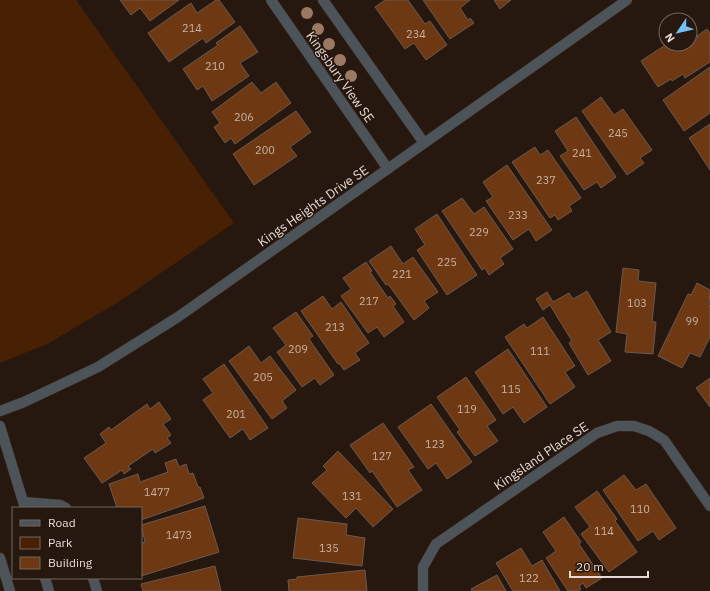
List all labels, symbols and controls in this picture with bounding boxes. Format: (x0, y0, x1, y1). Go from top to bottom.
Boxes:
north arrow (658, 12, 698, 52)
house number: 214 (182, 21, 202, 35)
house number: 234 (406, 27, 426, 41)
street label: Kingsbury View SE (302, 28, 378, 126)
text: N (662, 30, 678, 45)
house number: 210 (205, 59, 225, 73)
house number: 206 (234, 110, 254, 124)
house number: 245 (608, 126, 628, 140)
house number: 200 (255, 143, 275, 157)
house number: 241 (572, 146, 592, 160)
street label: Kings Heights Drive SE (254, 161, 372, 251)
house number: 237 (536, 173, 556, 187)
house number: 233 (508, 208, 528, 222)
house number: 229 (469, 225, 489, 239)
house number: 225 (437, 255, 457, 269)
house number: 221 (392, 267, 412, 281)
house number: 217 (359, 294, 379, 308)
house number: 103 (627, 296, 647, 310)
house number: 99 (685, 314, 699, 328)
house number: 213 (325, 320, 345, 334)
house number: 209 (288, 342, 308, 356)
house number: 111 (530, 344, 550, 358)
house number: 205 (253, 370, 273, 384)
house number: 115 (501, 382, 521, 396)
house number: 119 (457, 402, 477, 416)
house number: 201 (226, 407, 246, 421)
street label: Kingsland Place SE (490, 418, 592, 494)
house number: 123 (425, 437, 445, 451)
house number: 127 (372, 449, 392, 463)
house number: 1477 (144, 485, 170, 499)
house number: 131 (342, 489, 362, 503)
house number: 110 (630, 502, 650, 516)
legend (12, 507, 142, 579)
text: Road (48, 515, 76, 530)
house number: 114 (594, 524, 614, 538)
house number: 1473 (166, 528, 192, 542)
text: Park (48, 535, 73, 550)
house number: 135 (319, 541, 339, 555)
scale bar (570, 553, 648, 579)
text: Building (48, 555, 93, 570)
text: 20 m (576, 559, 604, 574)
house number: 122 (519, 571, 539, 585)

